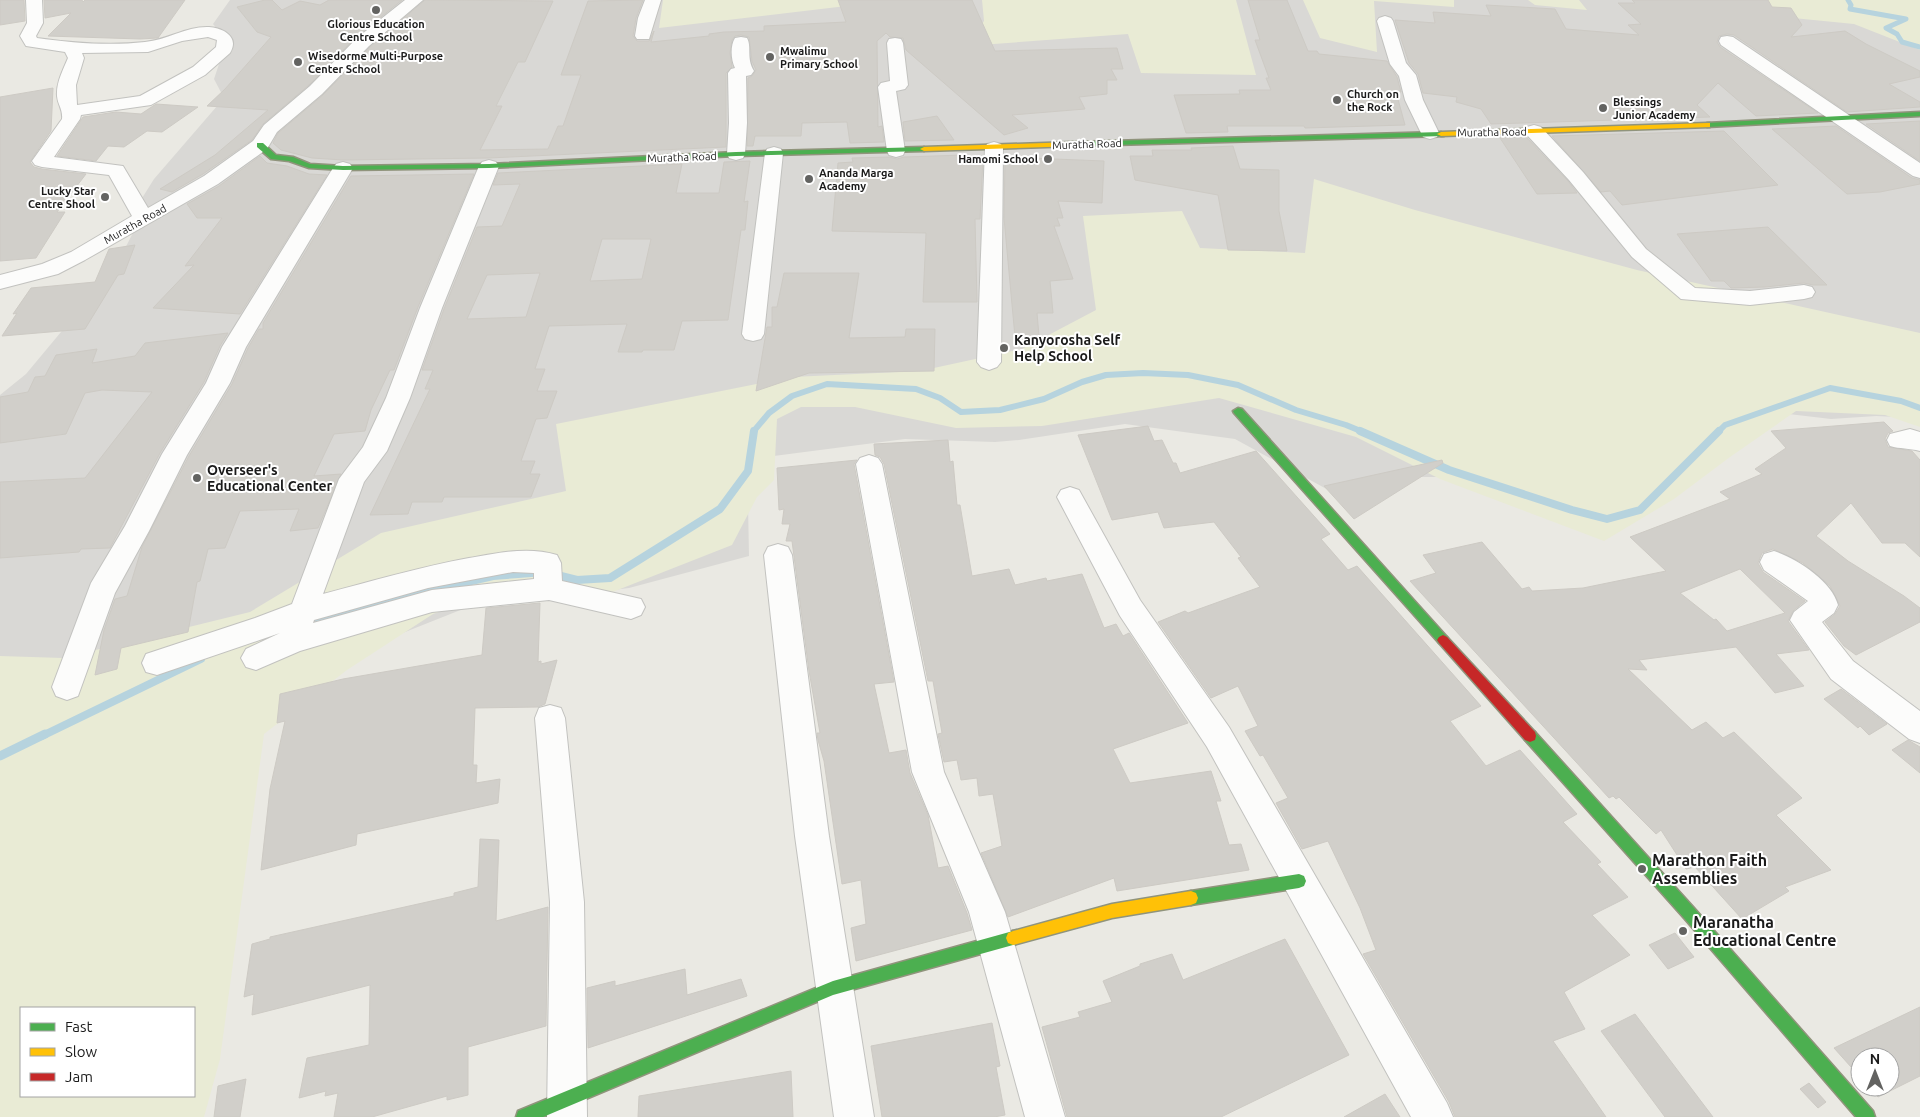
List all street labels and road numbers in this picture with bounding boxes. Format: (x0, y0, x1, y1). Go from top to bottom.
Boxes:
street label: Muratha Road (1457, 125, 1527, 139)
street label: Muratha Road (1052, 137, 1122, 151)
street label: Muratha Road (647, 150, 717, 164)
street label: Muratha Road (102, 202, 168, 246)

